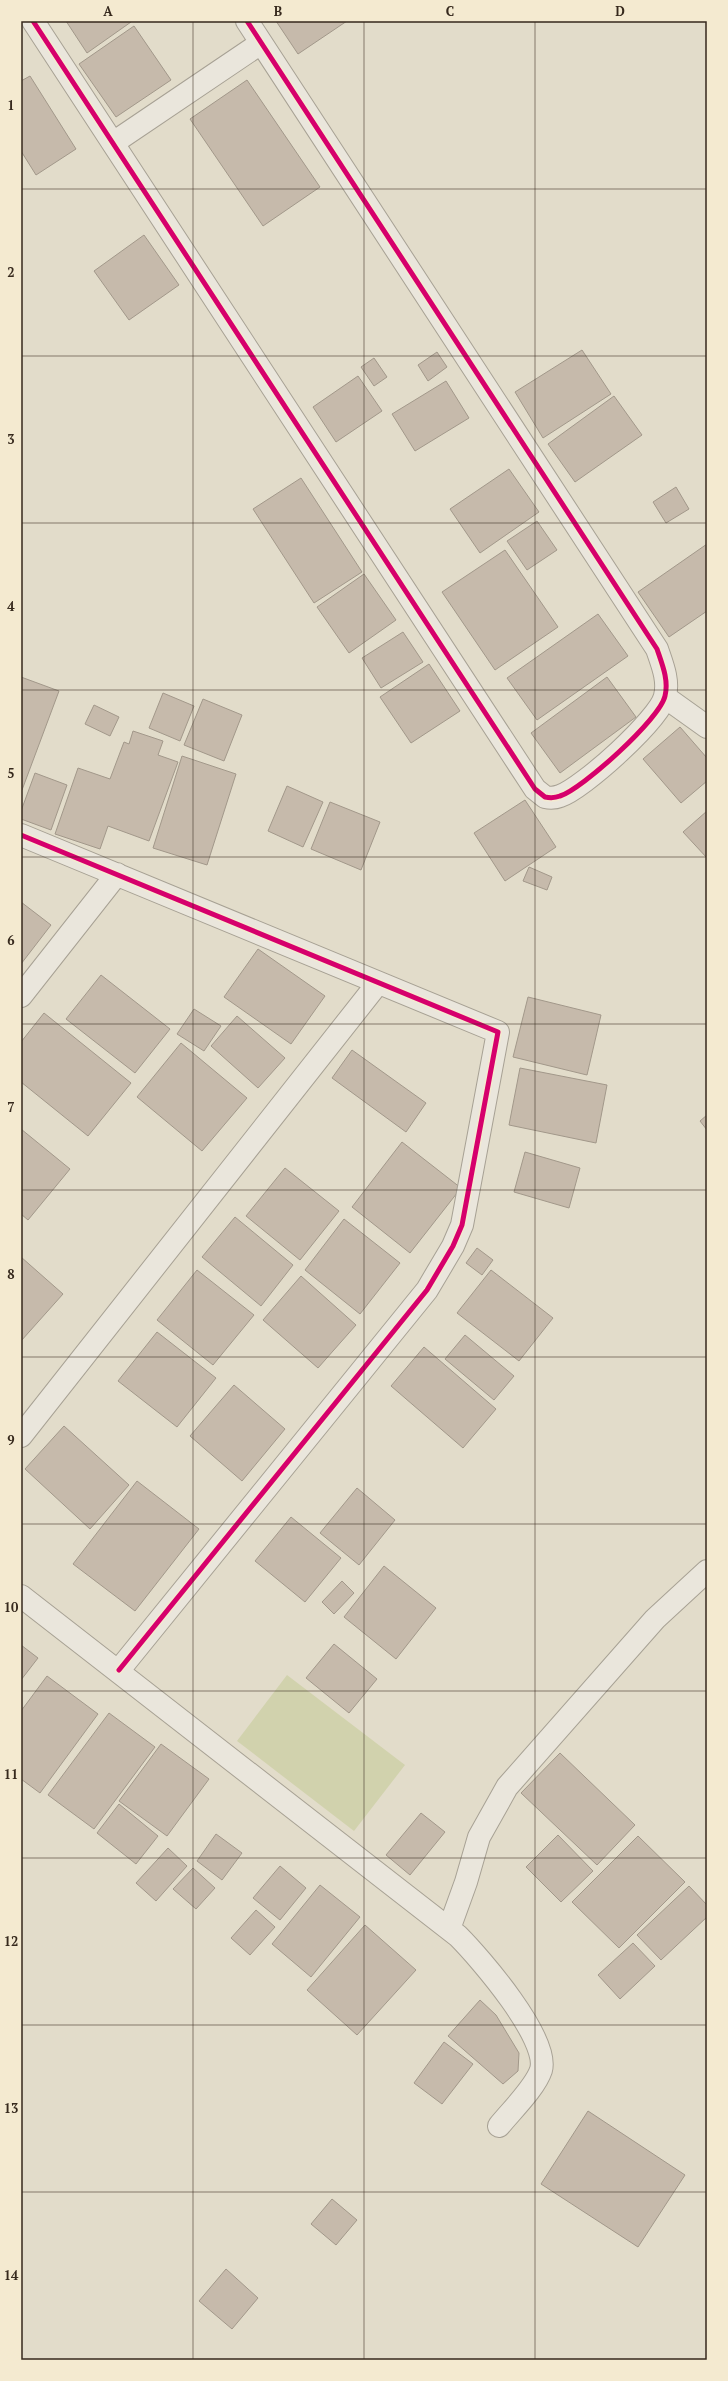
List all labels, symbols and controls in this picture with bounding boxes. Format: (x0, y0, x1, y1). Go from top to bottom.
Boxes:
text: A (103, 2, 113, 20)
text: B (274, 2, 282, 20)
text: C (446, 2, 454, 20)
text: D (615, 2, 625, 20)
text: 1 (7, 96, 15, 114)
text: 2 (7, 263, 15, 281)
text: 3 (7, 430, 15, 448)
text: 4 (7, 597, 15, 615)
text: 5 (7, 764, 15, 782)
text: 6 (7, 931, 15, 949)
text: 7 (7, 1098, 15, 1116)
text: 8 (7, 1265, 15, 1283)
text: 9 (7, 1431, 15, 1449)
text: 10 (4, 1598, 19, 1616)
text: 11 (4, 1765, 18, 1783)
text: 12 (4, 1932, 18, 1950)
text: 13 (4, 2099, 18, 2117)
text: 14 (4, 2266, 19, 2284)

